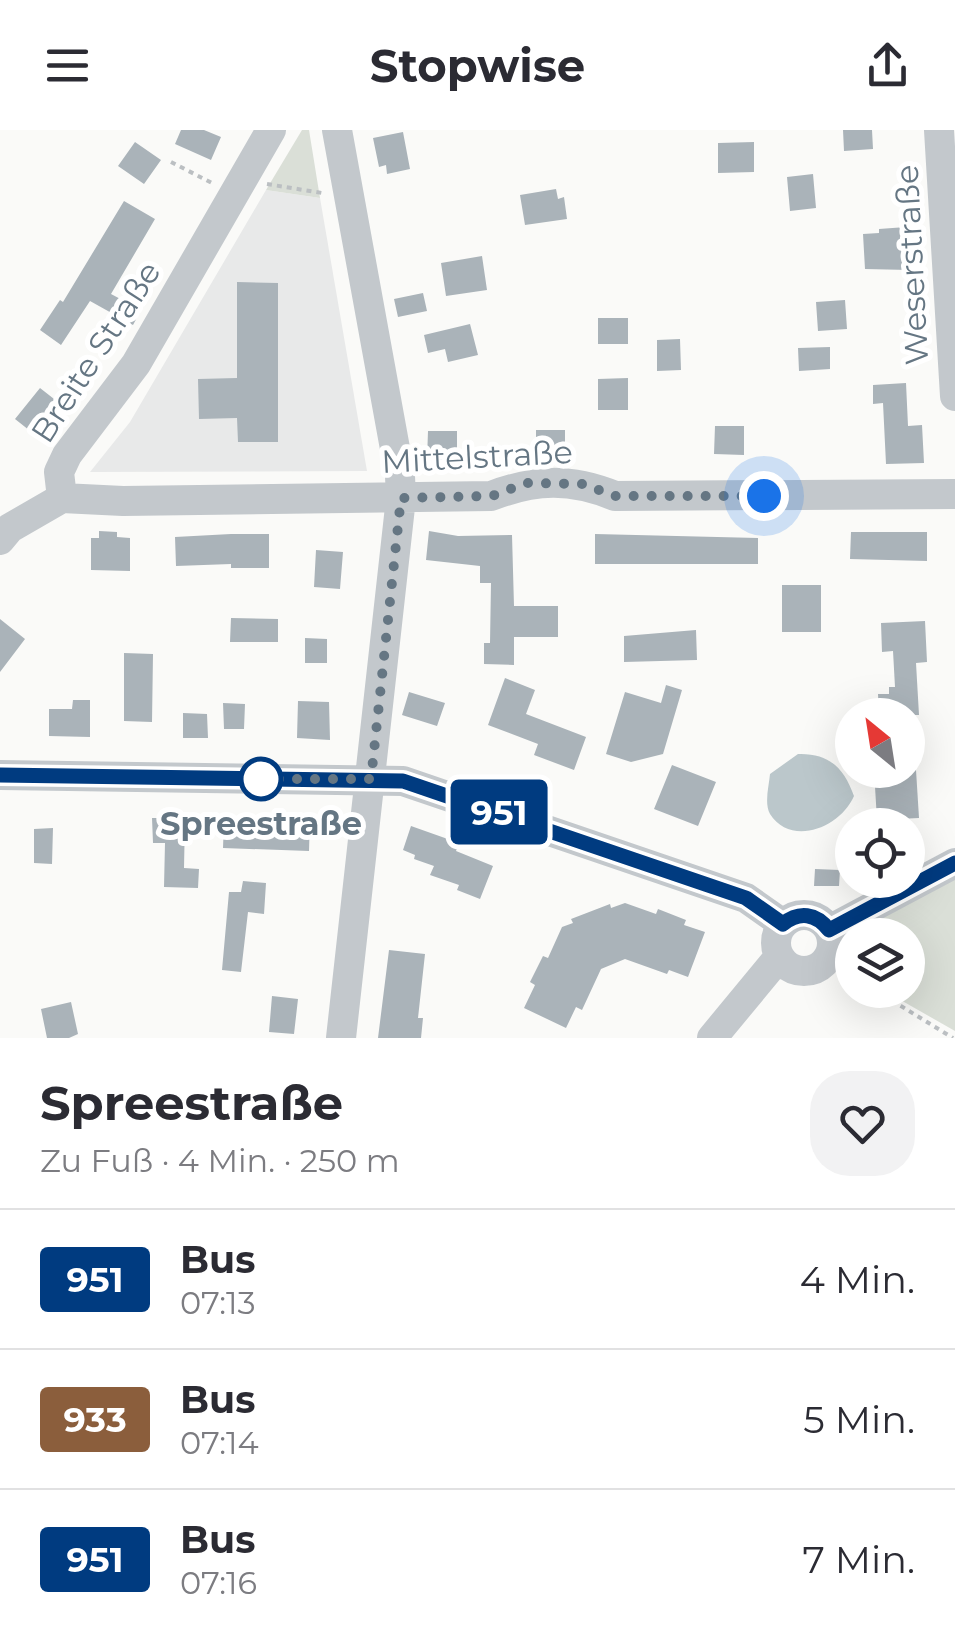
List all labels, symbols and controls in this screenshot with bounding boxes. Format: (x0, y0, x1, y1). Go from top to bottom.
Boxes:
icon: menu (40, 38, 95, 93)
text: Stopwise (370, 38, 585, 93)
icon: share (860, 38, 915, 93)
street label: Weserstraße (887, 164, 936, 366)
street label: Breite Straße (23, 254, 169, 450)
street label: Mittelstraße (380, 432, 574, 481)
your location (739, 471, 789, 521)
north arrow (835, 698, 925, 788)
map controls (835, 698, 925, 1008)
marker: Spreestraße (240, 758, 282, 800)
line badge: 951 (442, 780, 556, 844)
text: 951 (471, 791, 527, 834)
place label: Spreestraße (160, 804, 362, 843)
button: locate (835, 808, 925, 898)
button: layers (835, 918, 925, 1008)
button: heart (810, 1071, 915, 1176)
text: Spreestraße (40, 1074, 343, 1132)
text: Zu Fuß · 4 Min. · 250 m (40, 1141, 400, 1180)
text: Bus (180, 1236, 255, 1283)
text: 4 Min. (800, 1256, 915, 1303)
text: 951 (67, 1258, 123, 1301)
text: 07:13 (180, 1283, 256, 1322)
text: Bus (180, 1376, 255, 1423)
text: 5 Min. (803, 1396, 915, 1443)
text: 933 (63, 1398, 127, 1441)
text: 07:14 (180, 1423, 259, 1462)
text: Bus (180, 1516, 255, 1563)
text: 7 Min. (802, 1536, 915, 1583)
text: 951 (67, 1538, 123, 1581)
text: 07:16 (180, 1563, 257, 1602)

